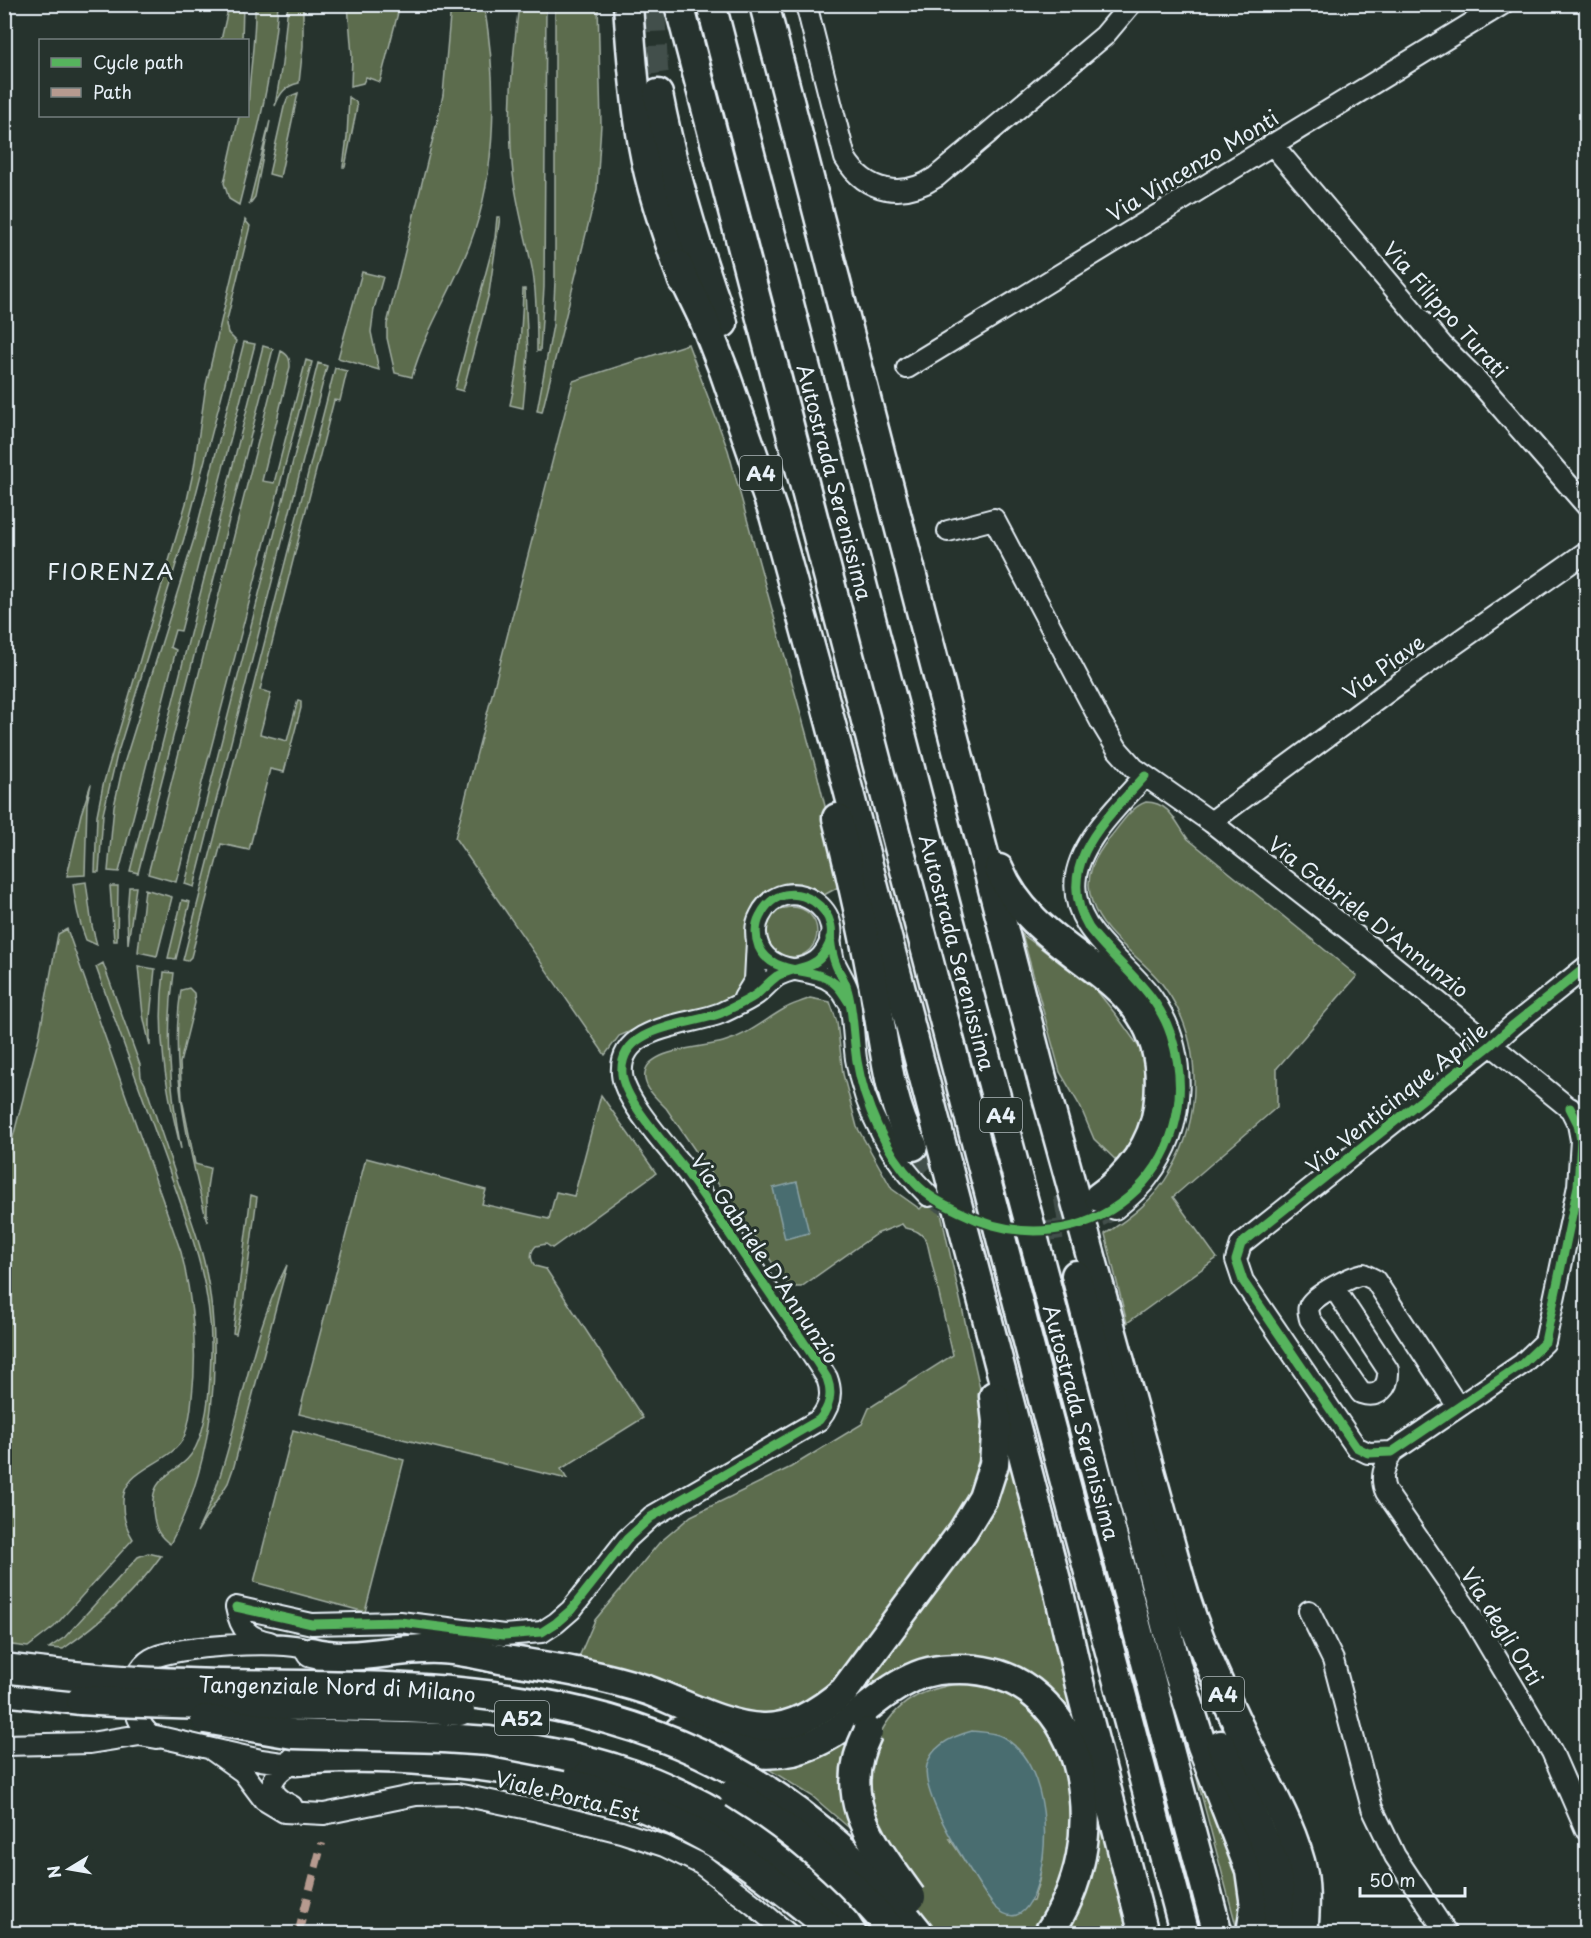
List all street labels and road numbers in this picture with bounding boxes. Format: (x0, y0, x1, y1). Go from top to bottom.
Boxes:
street label: Via Vincenzo Monti (1100, 101, 1284, 229)
street label: Via Filippo Turati (1376, 234, 1516, 384)
street label: Autostrada Serenissima (789, 361, 882, 604)
road number: A4 (740, 456, 782, 490)
street label: Via Piave (1335, 625, 1431, 707)
street label: Via Gabriele D'Annunzio (1262, 827, 1476, 1005)
street label: Autostrada Serenissima (912, 831, 1005, 1075)
street label: Via Venticinque Aprile (1298, 1013, 1494, 1181)
road number: A4 (980, 1098, 1022, 1132)
street label: Via Gabriele D'Annunzio (684, 1146, 848, 1370)
street label: Autostrada Serenissima (1036, 1301, 1129, 1544)
street label: Via degli Orti (1454, 1561, 1552, 1691)
street label: Tangenziale Nord di Milano (198, 1667, 478, 1710)
road number: A4 (1202, 1677, 1244, 1711)
road number: A52 (495, 1701, 549, 1735)
street label: Viale Porta Est (492, 1762, 644, 1829)

